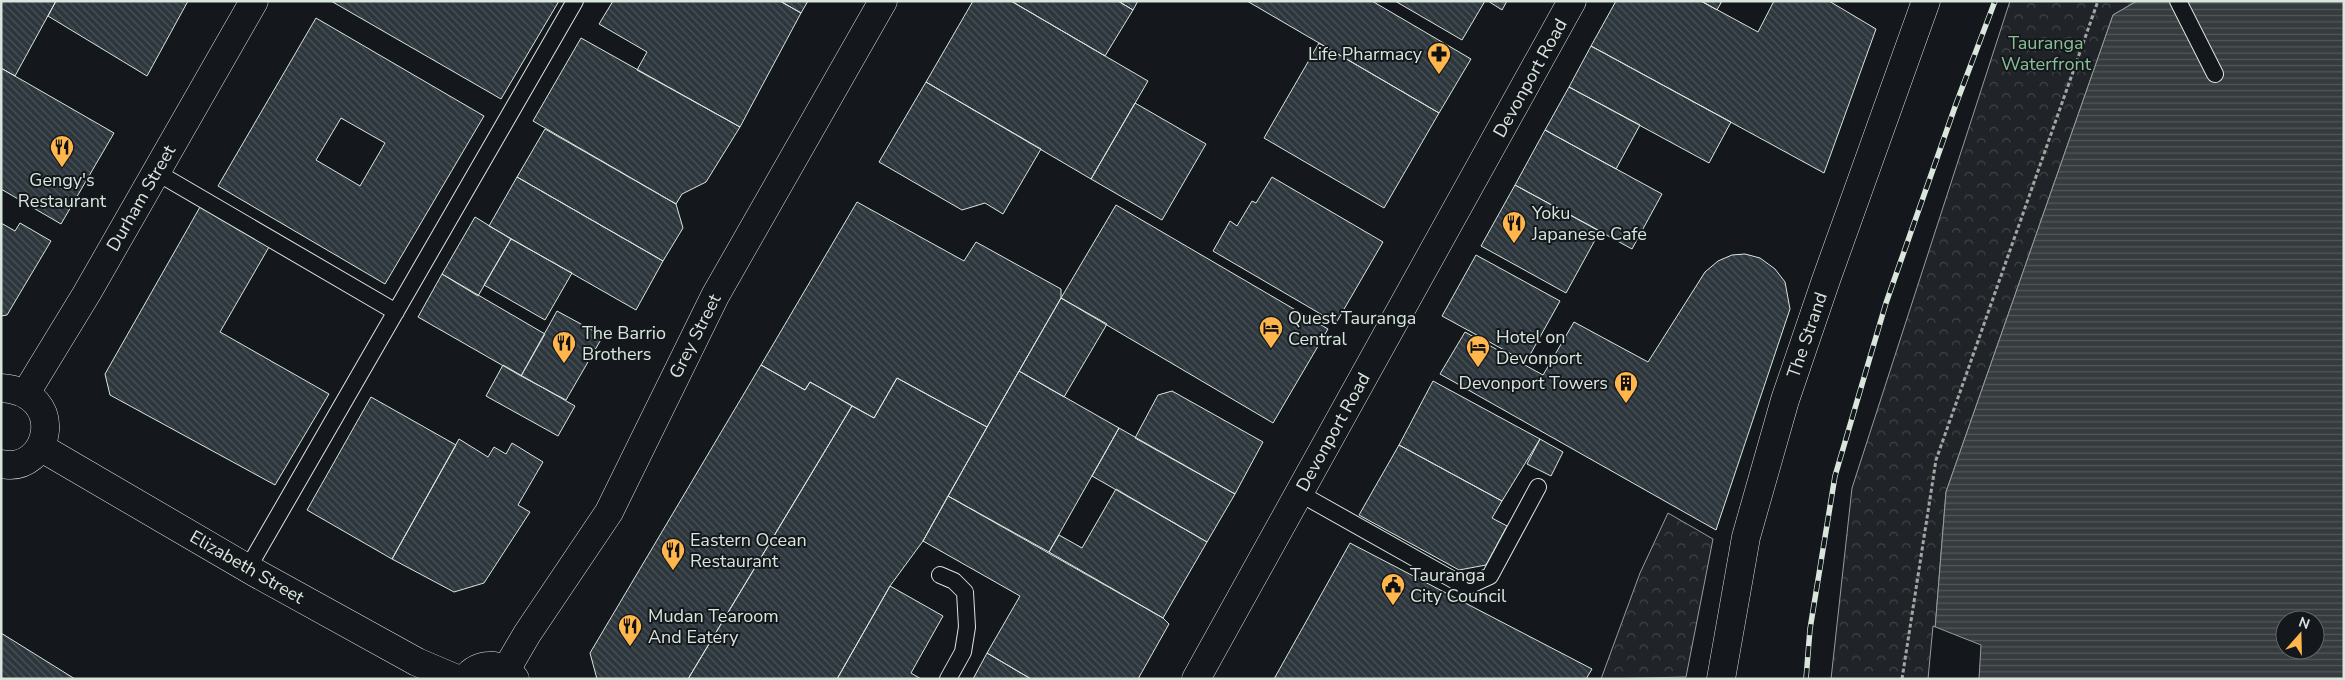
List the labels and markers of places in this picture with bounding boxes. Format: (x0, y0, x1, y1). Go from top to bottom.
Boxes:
pharmacy icon: Life Pharmacy (1426, 41, 1452, 75)
place label: Life Pharmacy (1308, 42, 1423, 66)
restaurant icon: Gengy's Restaurant (49, 134, 75, 168)
place label: Gengy's Restaurant (18, 168, 107, 213)
place label: Yoku Japanese Cafe (1531, 201, 1647, 246)
restaurant icon: Yoku Japanese Cafe (1501, 210, 1527, 244)
place label: Quest Tauranga Central (1288, 306, 1416, 351)
hotel icon: Quest Tauranga Central (1258, 315, 1284, 349)
place label: The Barrio Brothers (582, 321, 666, 366)
place label: Hotel on Devonport (1496, 325, 1583, 370)
restaurant icon: The Barrio Brothers (551, 330, 577, 364)
hotel icon: Hotel on Devonport (1465, 334, 1491, 368)
building icon: Devonport Towers (1613, 370, 1639, 404)
place label: Devonport Towers (1459, 371, 1608, 395)
place label: Eastern Ocean Restaurant (690, 528, 807, 573)
restaurant icon: Eastern Ocean Restaurant (660, 537, 686, 571)
place label: Tauranga City Council (1410, 563, 1507, 608)
public building icon: Tauranga City Council (1380, 572, 1406, 606)
place label: Mudan Tearoom And Eatery (648, 604, 779, 649)
restaurant icon: Mudan Tearoom And Eatery (617, 613, 643, 647)

